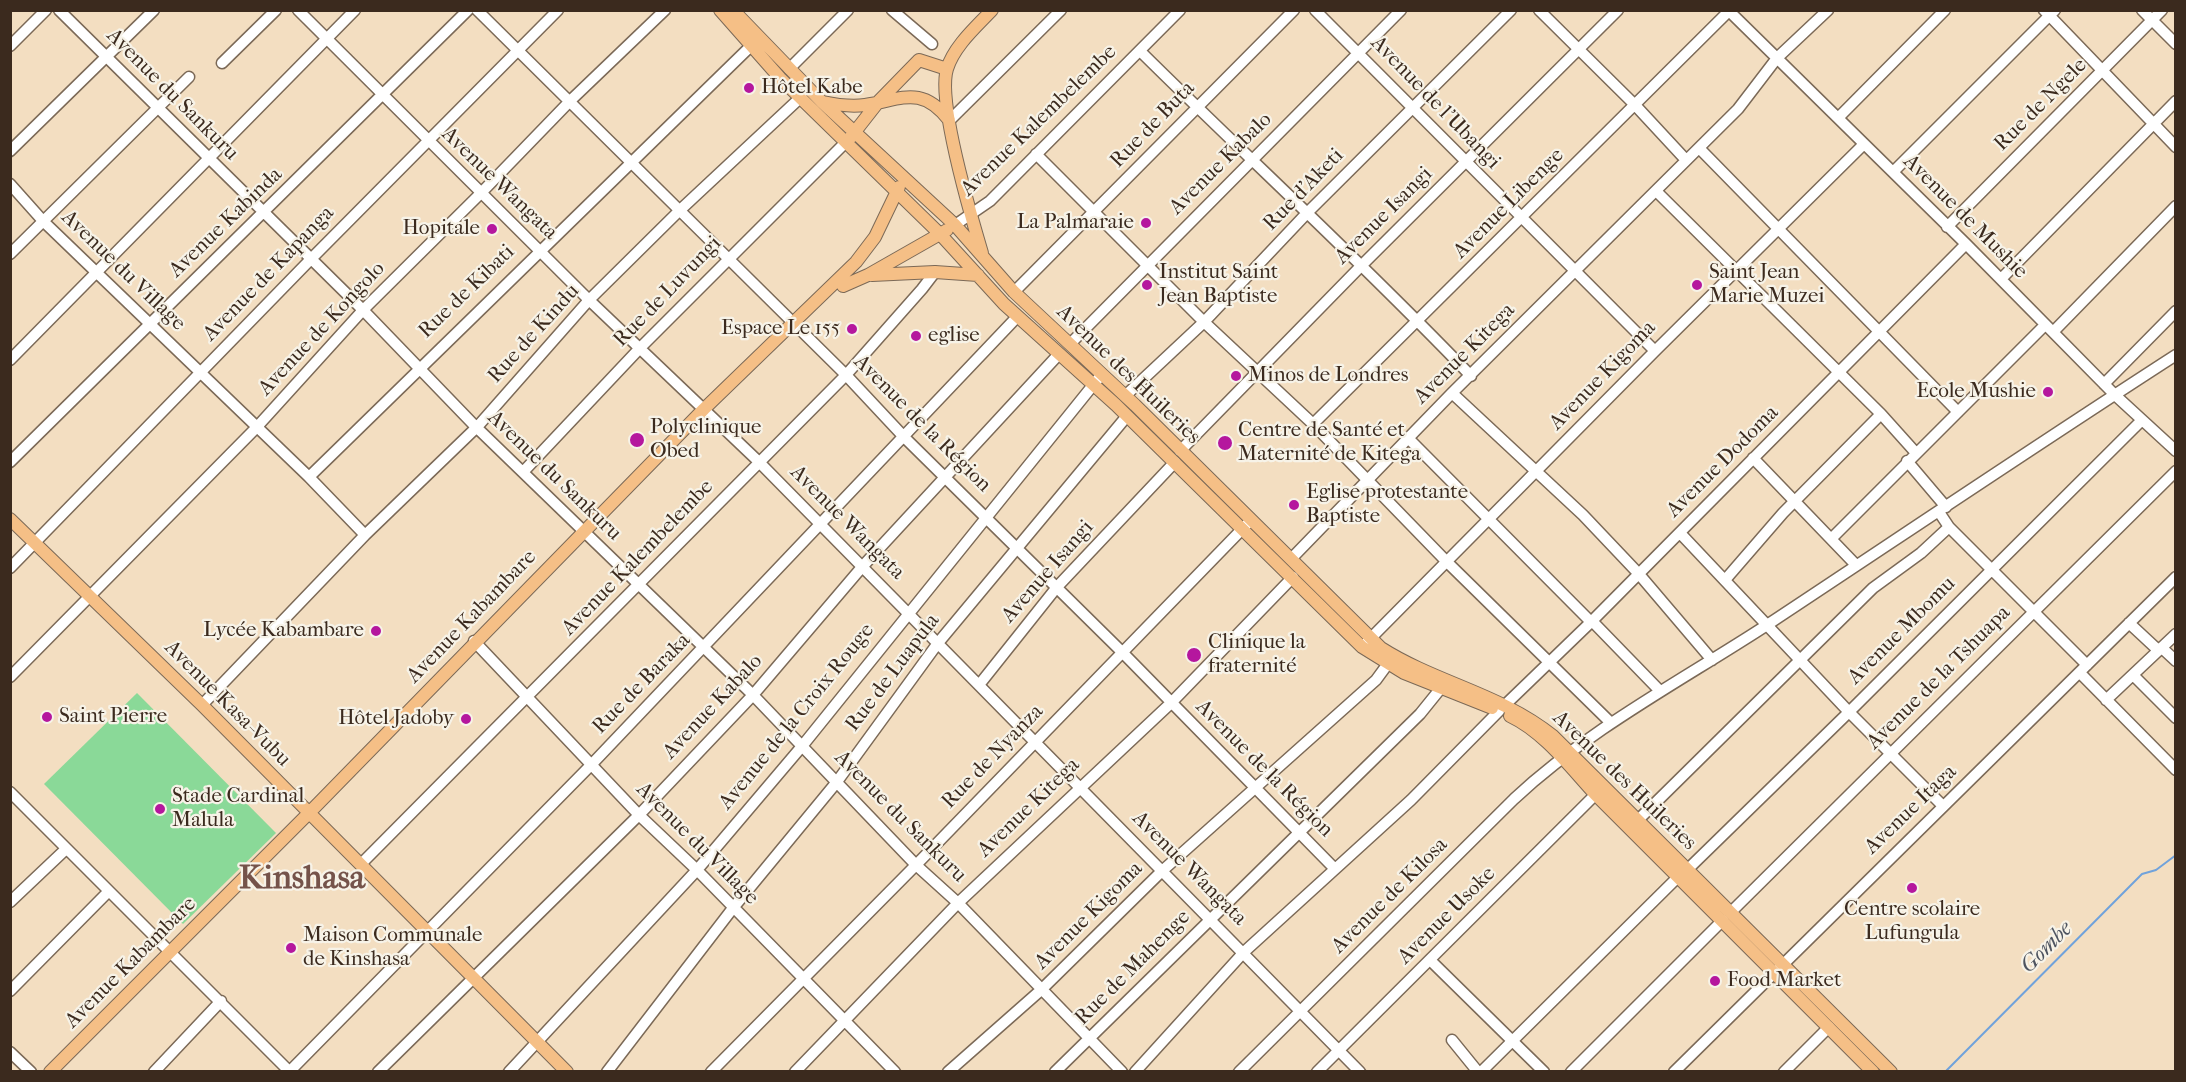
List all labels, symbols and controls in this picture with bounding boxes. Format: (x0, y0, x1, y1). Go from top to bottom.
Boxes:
street label: Avenue du Sankuru (101, 24, 243, 166)
street label: Avenue de l'Ubangi (1365, 31, 1505, 175)
street label: Avenue Kalembelembe (956, 40, 1122, 202)
street label: Rue de Ngele (1989, 53, 2093, 157)
place label: Hôtel Kabe (761, 75, 863, 101)
street label: Rue de Buta (1106, 76, 1200, 174)
marker: Hôtel Kabe (742, 81, 756, 95)
street label: Avenue Kabalo (1165, 108, 1277, 220)
street label: Avenue Wangata (436, 122, 562, 246)
street label: Avenue Libenge (1448, 143, 1570, 265)
street label: Rue d'Aketi (1259, 144, 1349, 236)
street label: Avenue de Mushie (1898, 150, 2032, 284)
street label: Avenue Isangi (1330, 162, 1438, 270)
street label: Avenue Kabinda (164, 163, 288, 283)
street label: Avenue de Kapanga (198, 201, 340, 347)
street label: Avenue du Village (56, 205, 190, 337)
place label: La Palmaraie (1017, 210, 1134, 236)
place label: Hopitale (402, 216, 480, 242)
marker: La Palmaraie (1139, 216, 1153, 230)
marker: Hopitale (485, 222, 499, 236)
street label: Rue de Luvungi (609, 231, 727, 353)
street label: Rue de Kibati (414, 240, 520, 344)
street label: Avenue de Kongolo (253, 257, 391, 401)
place label: Institut Saint Jean Baptiste (1159, 260, 1278, 310)
place label: Saint Jean Marie Muzei (1709, 260, 1825, 310)
marker: Institut Saint Jean Baptiste (1140, 278, 1154, 292)
marker: Saint Jean Marie Muzei (1690, 278, 1704, 292)
street label: Rue de Kindu (483, 279, 585, 389)
street label: Avenue Kitega (1409, 298, 1521, 410)
street label: Avenue des Huileries (1051, 300, 1205, 450)
place label: Espace Le 155 (721, 316, 840, 342)
street label: Avenue Kigoma (1544, 316, 1662, 436)
marker: Espace Le 155 (845, 322, 859, 336)
place label: eglise (928, 323, 980, 349)
marker: eglise (909, 329, 923, 343)
street label: Avenue de la Région (848, 350, 996, 498)
place label: Minos de Londres (1248, 363, 1408, 389)
marker: Minos de Londres (1229, 369, 1243, 383)
place label: Ecole Mushie (1916, 379, 2036, 405)
marker: Ecole Mushie (2041, 385, 2055, 399)
street label: Avenue Dodoma (1662, 401, 1784, 523)
street label: Avenue du Sankuru (482, 406, 626, 546)
place label: Polyclinique Obed (650, 415, 761, 465)
place label: Centre de Santé et Maternité de Kitega (1238, 418, 1421, 468)
marker: Polyclinique Obed (628, 431, 646, 449)
marker: Centre de Santé et Maternité de Kitega (1216, 434, 1234, 452)
street label: Avenue Wangata (785, 461, 909, 585)
street label: Avenue Kalembelembe (557, 475, 719, 641)
place label: Eglise protestante Baptiste (1306, 480, 1468, 530)
marker: Eglise protestante Baptiste (1287, 498, 1301, 512)
street label: Avenue Isangi (997, 516, 1099, 628)
street label: Avenue Kabambare (402, 545, 542, 689)
street label: Avenue Mbomu (1843, 572, 1961, 690)
street label: Avenue de la Tshuapa (1862, 601, 2016, 755)
street label: Rue de Luapula (841, 609, 945, 737)
place label: Lycée Kabambare (203, 618, 364, 644)
street label: Avenue de la Croix Rouge (714, 619, 880, 815)
marker: Lycée Kabambare (369, 624, 383, 638)
street label: Rue de Baraka (588, 628, 696, 740)
place label: Clinique la fraternité (1208, 630, 1305, 680)
street label: Avenue Kasa-Vubu (159, 636, 295, 772)
marker: Clinique la fraternité (1185, 646, 1203, 664)
street label: Avenue Kabalo (658, 649, 768, 765)
street label: Avenue de la Région (1190, 695, 1338, 843)
street label: Rue de Nyanza (937, 700, 1049, 814)
place label: Saint Pierre (59, 704, 167, 730)
place label: Hôtel Jadoby (338, 706, 454, 732)
street label: Avenue des Huileries (1547, 706, 1701, 856)
marker: Saint Pierre (40, 710, 54, 724)
marker: Hôtel Jadoby (459, 712, 473, 726)
street label: Avenue du Sankuru (829, 746, 971, 888)
street label: Avenue Kitega (973, 753, 1085, 863)
street label: Avenue Itaga (1860, 760, 1962, 860)
street label: Avenue du Village (631, 778, 763, 910)
place label: Stade Cardinal Malula (172, 784, 304, 834)
marker: Stade Cardinal Malula (153, 802, 167, 816)
street label: Avenue Wangata (1127, 807, 1251, 931)
street label: Avenue de Kilosa (1327, 833, 1453, 959)
street label: Avenue Kigoma (1030, 857, 1148, 975)
district label: Kinshasa (239, 860, 365, 900)
street label: Avenue Usoke (1393, 862, 1501, 970)
marker: Centre scolaire Lufungula (1905, 881, 1919, 895)
street label: Avenue Kabambare (60, 892, 202, 1034)
place label: Centre scolaire Lufungula (1844, 897, 1980, 947)
street label: Rue de Mahenge (1070, 905, 1196, 1031)
water label: Gombe (2016, 917, 2078, 979)
place label: Maison Communale de Kinshasa (303, 923, 482, 973)
marker: Maison Communale de Kinshasa (284, 941, 298, 955)
place label: Food Market (1727, 968, 1841, 994)
marker: Food Market (1708, 974, 1722, 988)

